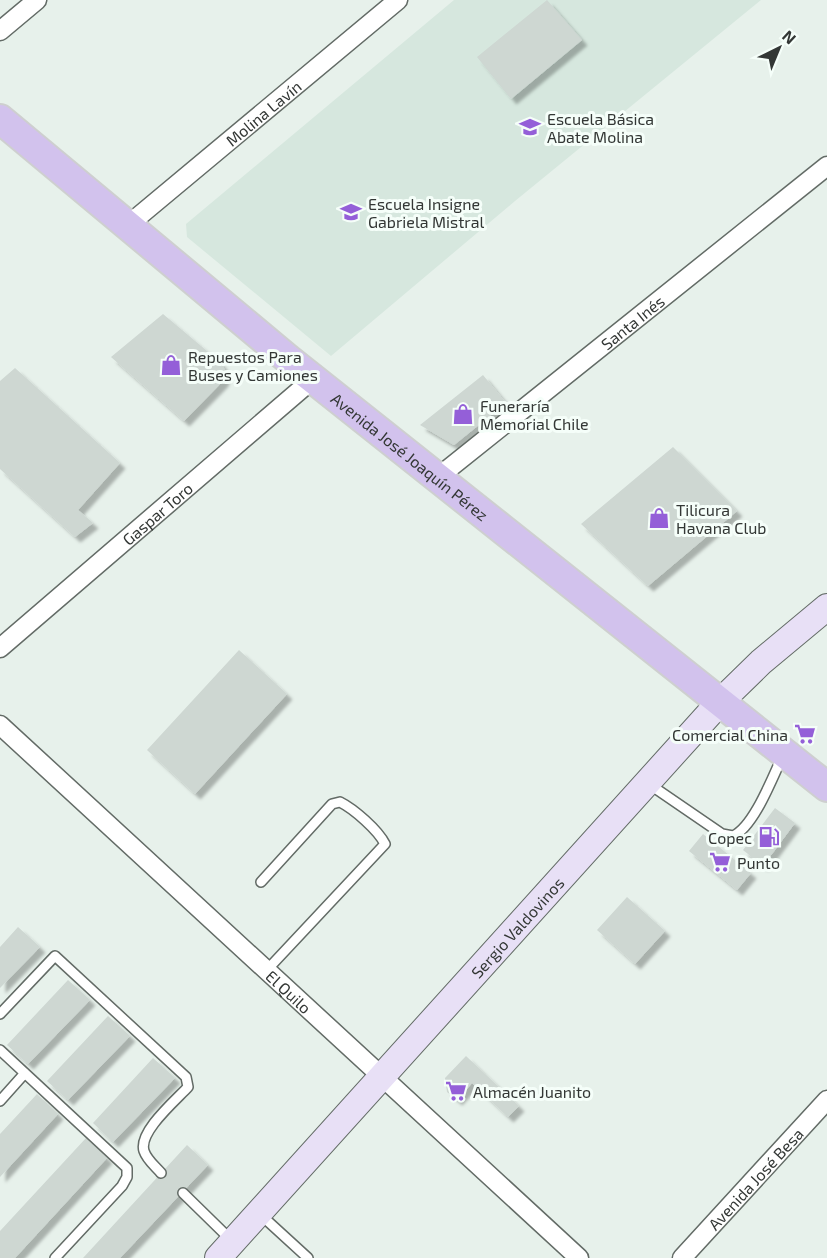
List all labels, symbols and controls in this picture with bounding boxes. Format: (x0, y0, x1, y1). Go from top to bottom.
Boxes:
north arrow (749, 18, 809, 78)
text: N (779, 26, 800, 48)
street label: Molina Lavín (221, 76, 304, 150)
place label: Escuela Básica Abate Molina (547, 109, 654, 146)
school or university icon: Escuela Básica Abate Molina (518, 115, 542, 139)
place label: Escuela Insigne Gabriela Mistral (368, 194, 484, 231)
school or university icon: Escuela Insigne Gabriela Mistral (339, 200, 363, 224)
street label: Santa Inés (597, 291, 668, 353)
place label: Repuestos Para Buses y Camiones (188, 347, 318, 384)
shop icon: Repuestos Para Buses y Camiones (159, 353, 183, 377)
street label: Avenida José Joaquín Pérez (328, 388, 493, 524)
place label: Funeraría Memorial Chile (480, 396, 589, 433)
shop icon: Funeraría Memorial Chile (451, 402, 475, 426)
street label: Gaspar Toro (118, 478, 196, 548)
place label: Tilicura Havana Club (676, 500, 766, 537)
shop icon: Tilicura Havana Club (647, 506, 671, 530)
supermarket icon: Comercial China (793, 722, 817, 746)
place label: Comercial China (672, 725, 788, 744)
fuel station icon: Copec (757, 825, 781, 849)
place label: Copec (708, 828, 752, 847)
supermarket icon: Punto (708, 850, 732, 874)
place label: Punto (737, 853, 780, 872)
street label: Sergio Valdovinos (467, 873, 567, 981)
street label: El Quilo (263, 966, 316, 1017)
supermarket icon: Almacén Juanito (444, 1079, 468, 1103)
place label: Almacén Juanito (473, 1082, 591, 1101)
street label: Avenida José Besa (704, 1124, 806, 1233)

